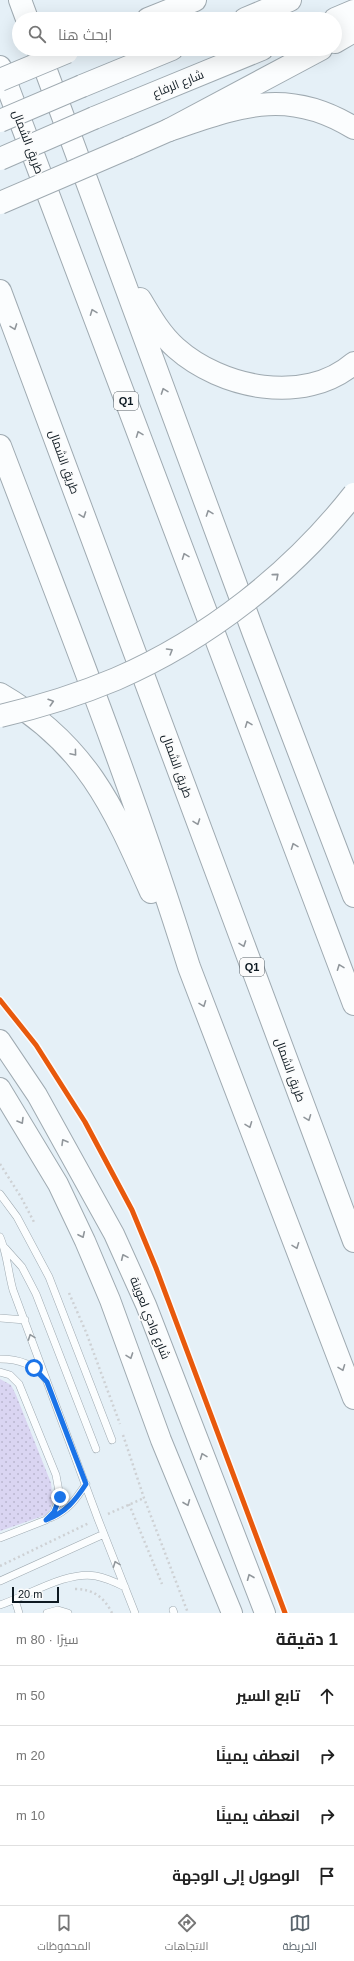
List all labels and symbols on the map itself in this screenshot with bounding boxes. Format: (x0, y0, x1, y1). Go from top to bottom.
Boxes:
street label: شارع الرفاع (150, 67, 206, 102)
street label: طريق الشمال (9, 108, 47, 176)
one-way arrow (89, 309, 97, 316)
one-way arrow (9, 324, 17, 331)
one-way arrow (161, 388, 169, 395)
road number: Q1 (114, 392, 138, 410)
street label: طريق الشمال (46, 428, 82, 496)
one-way arrow (135, 431, 143, 438)
one-way arrow (206, 510, 214, 517)
one-way arrow (79, 511, 87, 518)
one-way arrow (181, 552, 189, 559)
one-way arrow (271, 573, 279, 580)
one-way arrow (166, 648, 173, 655)
one-way arrow (47, 698, 54, 707)
one-way arrow (245, 721, 253, 728)
street label: طريق الشمال (159, 732, 195, 800)
one-way arrow (69, 749, 76, 756)
one-way arrow (193, 818, 201, 825)
one-way arrow (291, 842, 299, 849)
one-way arrow (238, 940, 246, 947)
road number: Q1 (240, 958, 264, 976)
one-way arrow (337, 964, 345, 971)
one-way arrow (199, 1000, 207, 1007)
street label: طريق الشمال (272, 1036, 308, 1104)
one-way arrow (303, 1114, 311, 1121)
one-way arrow (16, 1117, 23, 1124)
one-way arrow (245, 1121, 253, 1128)
one-way arrow (62, 1138, 69, 1146)
one-way arrow (77, 1231, 85, 1239)
one-way arrow (291, 1243, 299, 1250)
one-way arrow (121, 1253, 129, 1261)
street label: شارع وادي لعوينة (124, 1275, 173, 1363)
one-way arrow (28, 1333, 36, 1340)
one-way arrow (126, 1352, 134, 1359)
route start (25, 1359, 43, 1377)
one-way arrow (338, 1364, 346, 1371)
one-way arrow (200, 1452, 208, 1459)
route end (51, 1488, 69, 1506)
one-way arrow (183, 1500, 191, 1507)
one-way arrow (112, 1560, 120, 1567)
one-way arrow (247, 1573, 255, 1580)
scale bar (12, 1585, 59, 1604)

